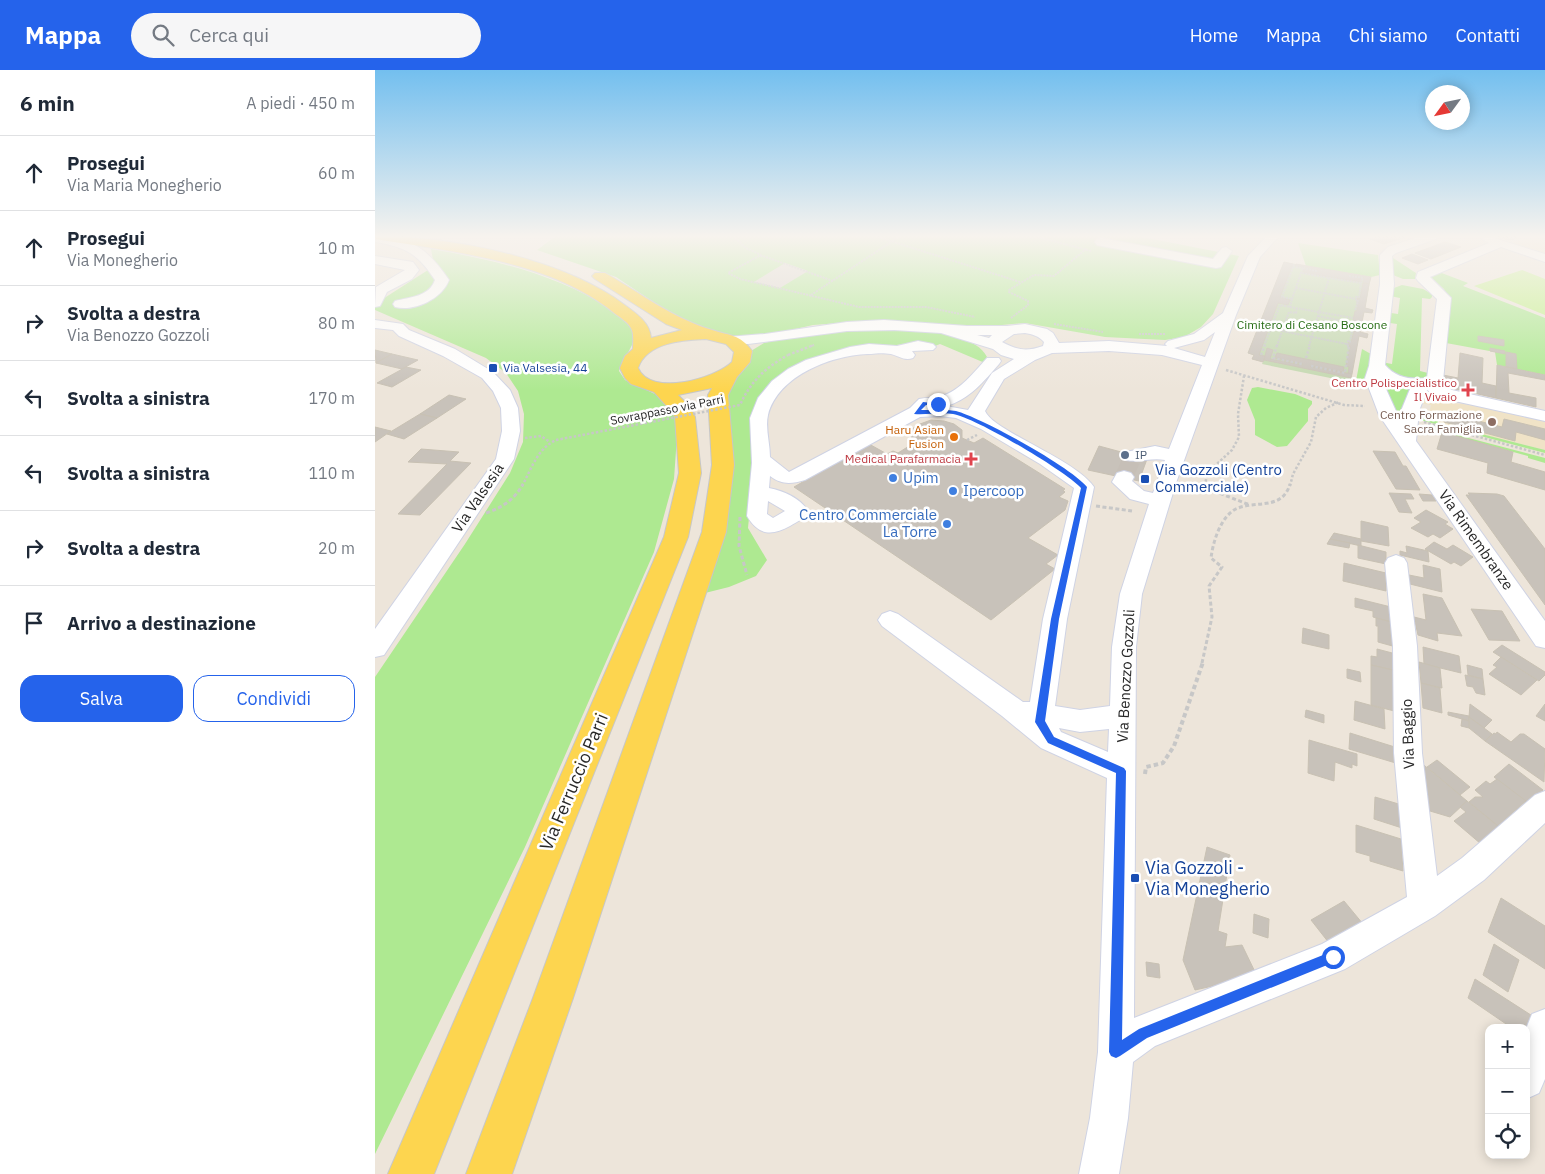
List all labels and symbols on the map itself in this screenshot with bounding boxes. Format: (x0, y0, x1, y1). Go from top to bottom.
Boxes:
north arrow (1425, 85, 1470, 130)
park label: Cimitero di Cesano Boscone (1237, 317, 1388, 332)
place label: Via Valsesia, 44 (503, 360, 587, 375)
marker: Via Valsesia, 44 (487, 362, 499, 374)
place label: Centro Polispecialistico Il Vivaio (1331, 375, 1457, 404)
marker: Centro Polispecialistico Il Vivaio (1461, 383, 1475, 397)
street label: Sovrappasso via Parri (609, 391, 725, 428)
route end (927, 393, 950, 416)
place label: Centro Formazione Sacra Famiglia (1380, 407, 1483, 436)
marker: Centro Formazione Sacra Famiglia (1486, 416, 1498, 428)
place label: Haru Asian Fusion (885, 422, 944, 451)
marker: Haru Asian Fusion (948, 431, 960, 443)
place label: IP (1135, 447, 1147, 462)
marker: IP (1119, 449, 1131, 461)
place label: Medical Parafarmacia (845, 451, 962, 466)
marker: Medical Parafarmacia (965, 453, 977, 465)
street label: Via Valsesia (447, 459, 508, 536)
place label: Via Gozzoli (Centro Commerciale) (1155, 460, 1282, 496)
place label: Upim (903, 468, 939, 487)
marker: Upim (887, 472, 899, 484)
marker: Via Gozzoli (Centro Commerciale) (1139, 473, 1151, 485)
place label: Ipercoop (963, 481, 1024, 500)
marker: Ipercoop (947, 485, 959, 497)
street label: Via Rimembranze (1435, 486, 1518, 593)
place label: Centro Commerciale La Torre (799, 505, 937, 541)
marker: Centro Commerciale La Torre (941, 518, 953, 530)
street label: Via Benozzo Gozzoli (1113, 609, 1138, 743)
street label: Via Baggio (1397, 699, 1418, 769)
street label: Via Ferruccio Parri (534, 710, 613, 854)
place label: Via Gozzoli - Via Monegherio (1145, 856, 1270, 900)
marker: Via Gozzoli - Via Monegherio (1129, 872, 1141, 884)
route start (1322, 946, 1345, 969)

